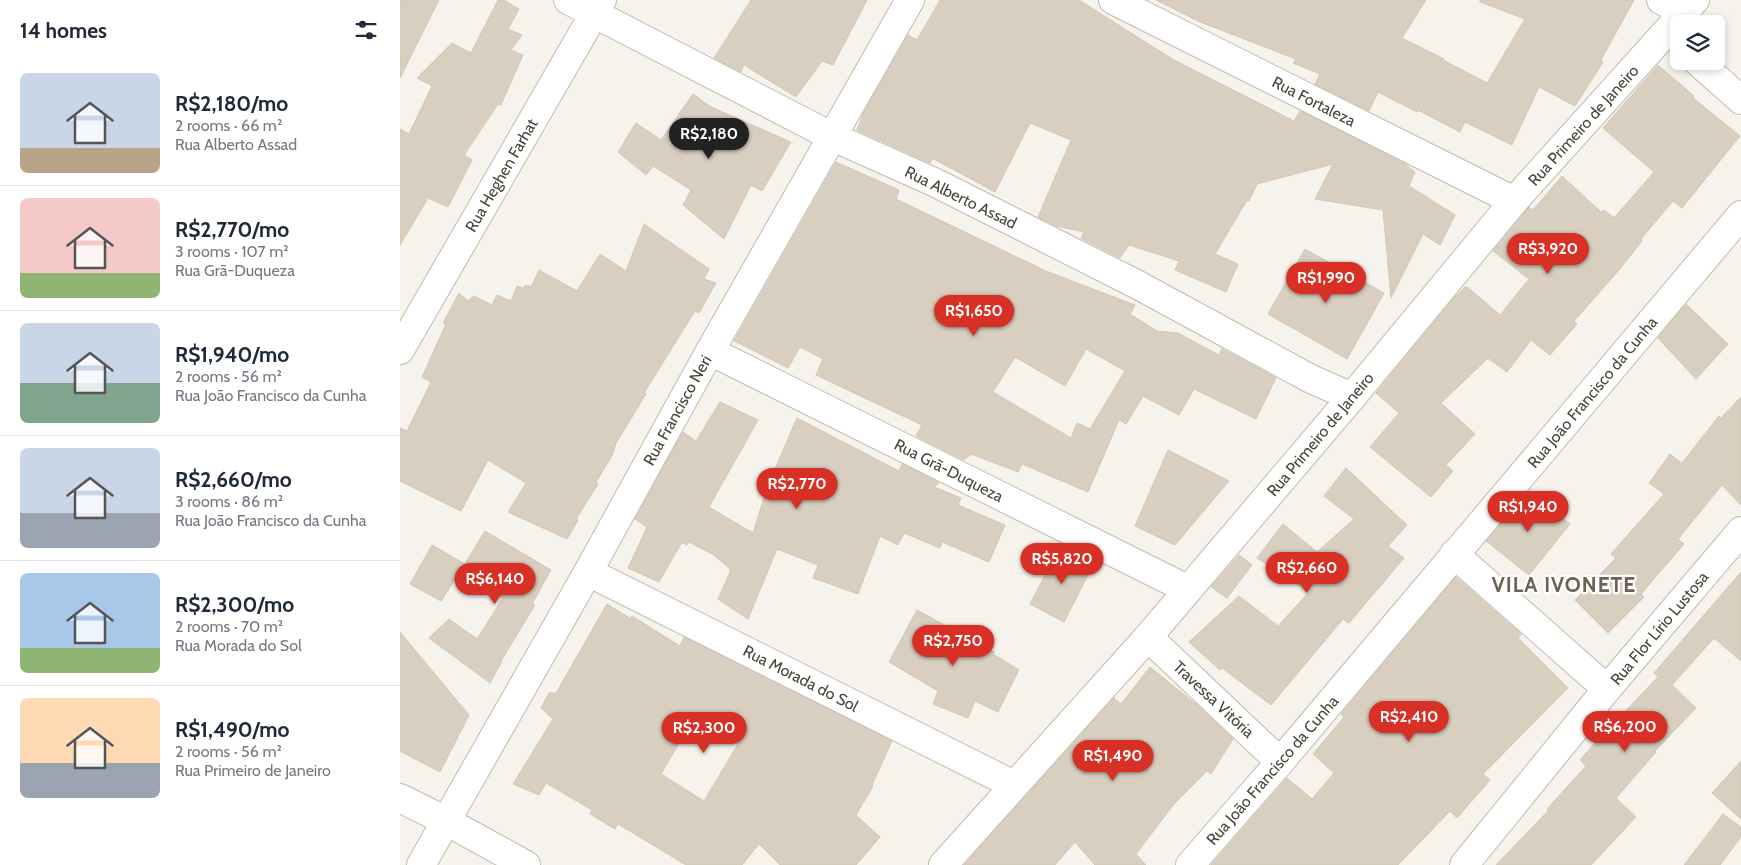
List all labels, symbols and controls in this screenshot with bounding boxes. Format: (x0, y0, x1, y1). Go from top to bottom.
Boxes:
map controls (1670, 15, 1725, 70)
button: layers (1670, 15, 1725, 70)
icon: filters (352, 16, 380, 44)
text: 14 homes (20, 18, 107, 43)
street label: Rua Primeiro de Janeiro (1524, 61, 1643, 190)
street label: Rua Fortaleza (1269, 72, 1359, 131)
text: R$2,180/mo (175, 91, 288, 116)
icon: home (60, 93, 120, 153)
street label: Rua Heghen Farhat (461, 115, 542, 235)
text: 2 rooms · 66 m² (175, 116, 282, 135)
pin: R$2,180 (663, 118, 755, 160)
text: R$2,180 (680, 124, 738, 143)
text: Rua Alberto Assad (175, 135, 297, 154)
street label: Rua Alberto Assad (902, 162, 1020, 233)
text: R$2,770/mo (175, 217, 289, 242)
icon: home (60, 218, 120, 278)
pin: R$3,920 (1502, 232, 1594, 275)
text: R$3,920 (1518, 239, 1578, 258)
text: 3 rooms · 107 m² (175, 242, 289, 261)
text: Rua Grã-Duqueza (175, 261, 295, 280)
pin: R$1,990 (1280, 262, 1372, 304)
text: R$1,990 (1297, 268, 1355, 287)
pin: R$1,650 (928, 294, 1020, 337)
text: R$1,650 (945, 301, 1003, 320)
street label: Rua João Francisco da Cunha (1524, 313, 1661, 472)
text: R$1,940/mo (175, 342, 289, 367)
icon: home (60, 343, 120, 403)
street label: Rua Francisco Neri (639, 352, 716, 469)
text: 2 rooms · 56 m² (175, 367, 282, 386)
street label: Rua Primeiro de Janeiro (1263, 368, 1378, 500)
text: Rua João Francisco da Cunha (175, 386, 366, 405)
street label: Rua Grã-Duqueza (891, 435, 1007, 506)
text: R$2,660/mo (175, 467, 292, 492)
icon: home (60, 468, 120, 528)
pin: R$2,770 (751, 468, 843, 510)
text: R$2,770 (768, 474, 826, 493)
pin: R$1,940 (1482, 490, 1574, 533)
text: 3 rooms · 86 m² (175, 492, 283, 511)
text: R$1,940 (1499, 497, 1557, 516)
text: Rua João Francisco da Cunha (175, 511, 366, 530)
pin: R$5,820 (1016, 542, 1108, 585)
text: R$5,820 (1031, 549, 1093, 568)
pin: R$2,660 (1261, 552, 1353, 594)
text: R$2,660 (1277, 558, 1337, 577)
pin: R$6,140 (449, 562, 541, 605)
street label: Rua Flor Lírio Lustosa (1606, 567, 1713, 689)
text: R$6,140 (466, 569, 524, 588)
district label: VILA IVONETE (1492, 572, 1636, 597)
text: R$2,300/mo (175, 592, 294, 617)
icon: home (60, 593, 120, 653)
text: 2 rooms · 70 m² (175, 617, 283, 636)
pin: R$2,750 (907, 624, 999, 667)
text: R$2,750 (923, 631, 983, 650)
text: Rua Morada do Sol (175, 636, 302, 655)
street label: Rua Morada do Sol (740, 641, 862, 716)
street label: Travessa Vitória (1169, 657, 1258, 742)
street label: Rua João Francisco da Cunha (1202, 692, 1343, 849)
pin: R$2,410 (1363, 700, 1455, 743)
text: R$2,410 (1380, 707, 1438, 726)
pin: R$6,200 (1579, 710, 1671, 753)
pin: R$2,300 (658, 712, 750, 754)
text: R$1,490/mo (175, 717, 290, 742)
text: R$6,200 (1593, 717, 1657, 736)
icon: home (60, 718, 120, 778)
text: R$2,300 (673, 718, 735, 737)
pin: R$1,490 (1067, 740, 1159, 782)
text: 2 rooms · 56 m² (175, 742, 282, 761)
text: R$1,490 (1083, 746, 1143, 765)
text: Rua Primeiro de Janeiro (175, 761, 331, 780)

